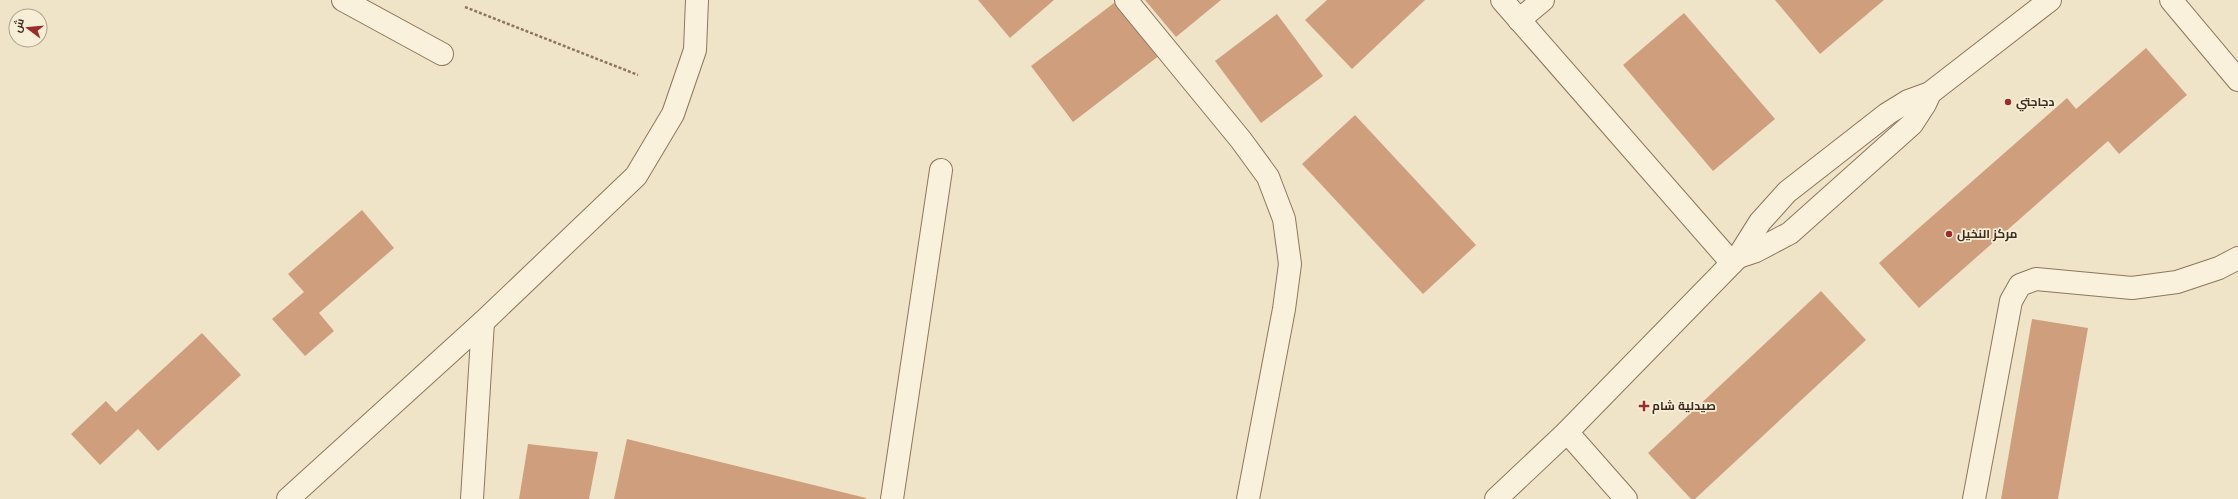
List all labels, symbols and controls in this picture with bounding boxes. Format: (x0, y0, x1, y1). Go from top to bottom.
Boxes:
north arrow (8, 8, 48, 48)
text: ش (11, 17, 27, 34)
place label: دجاجتي (2016, 95, 2055, 112)
marker: دجاجتي (2003, 97, 2013, 107)
place label: مركز النخيل (1957, 227, 2018, 242)
marker: مركز النخيل (1944, 229, 1954, 239)
place label: صيدلية شام (1652, 399, 1716, 414)
marker: صيدلية شام (1639, 401, 1649, 411)

